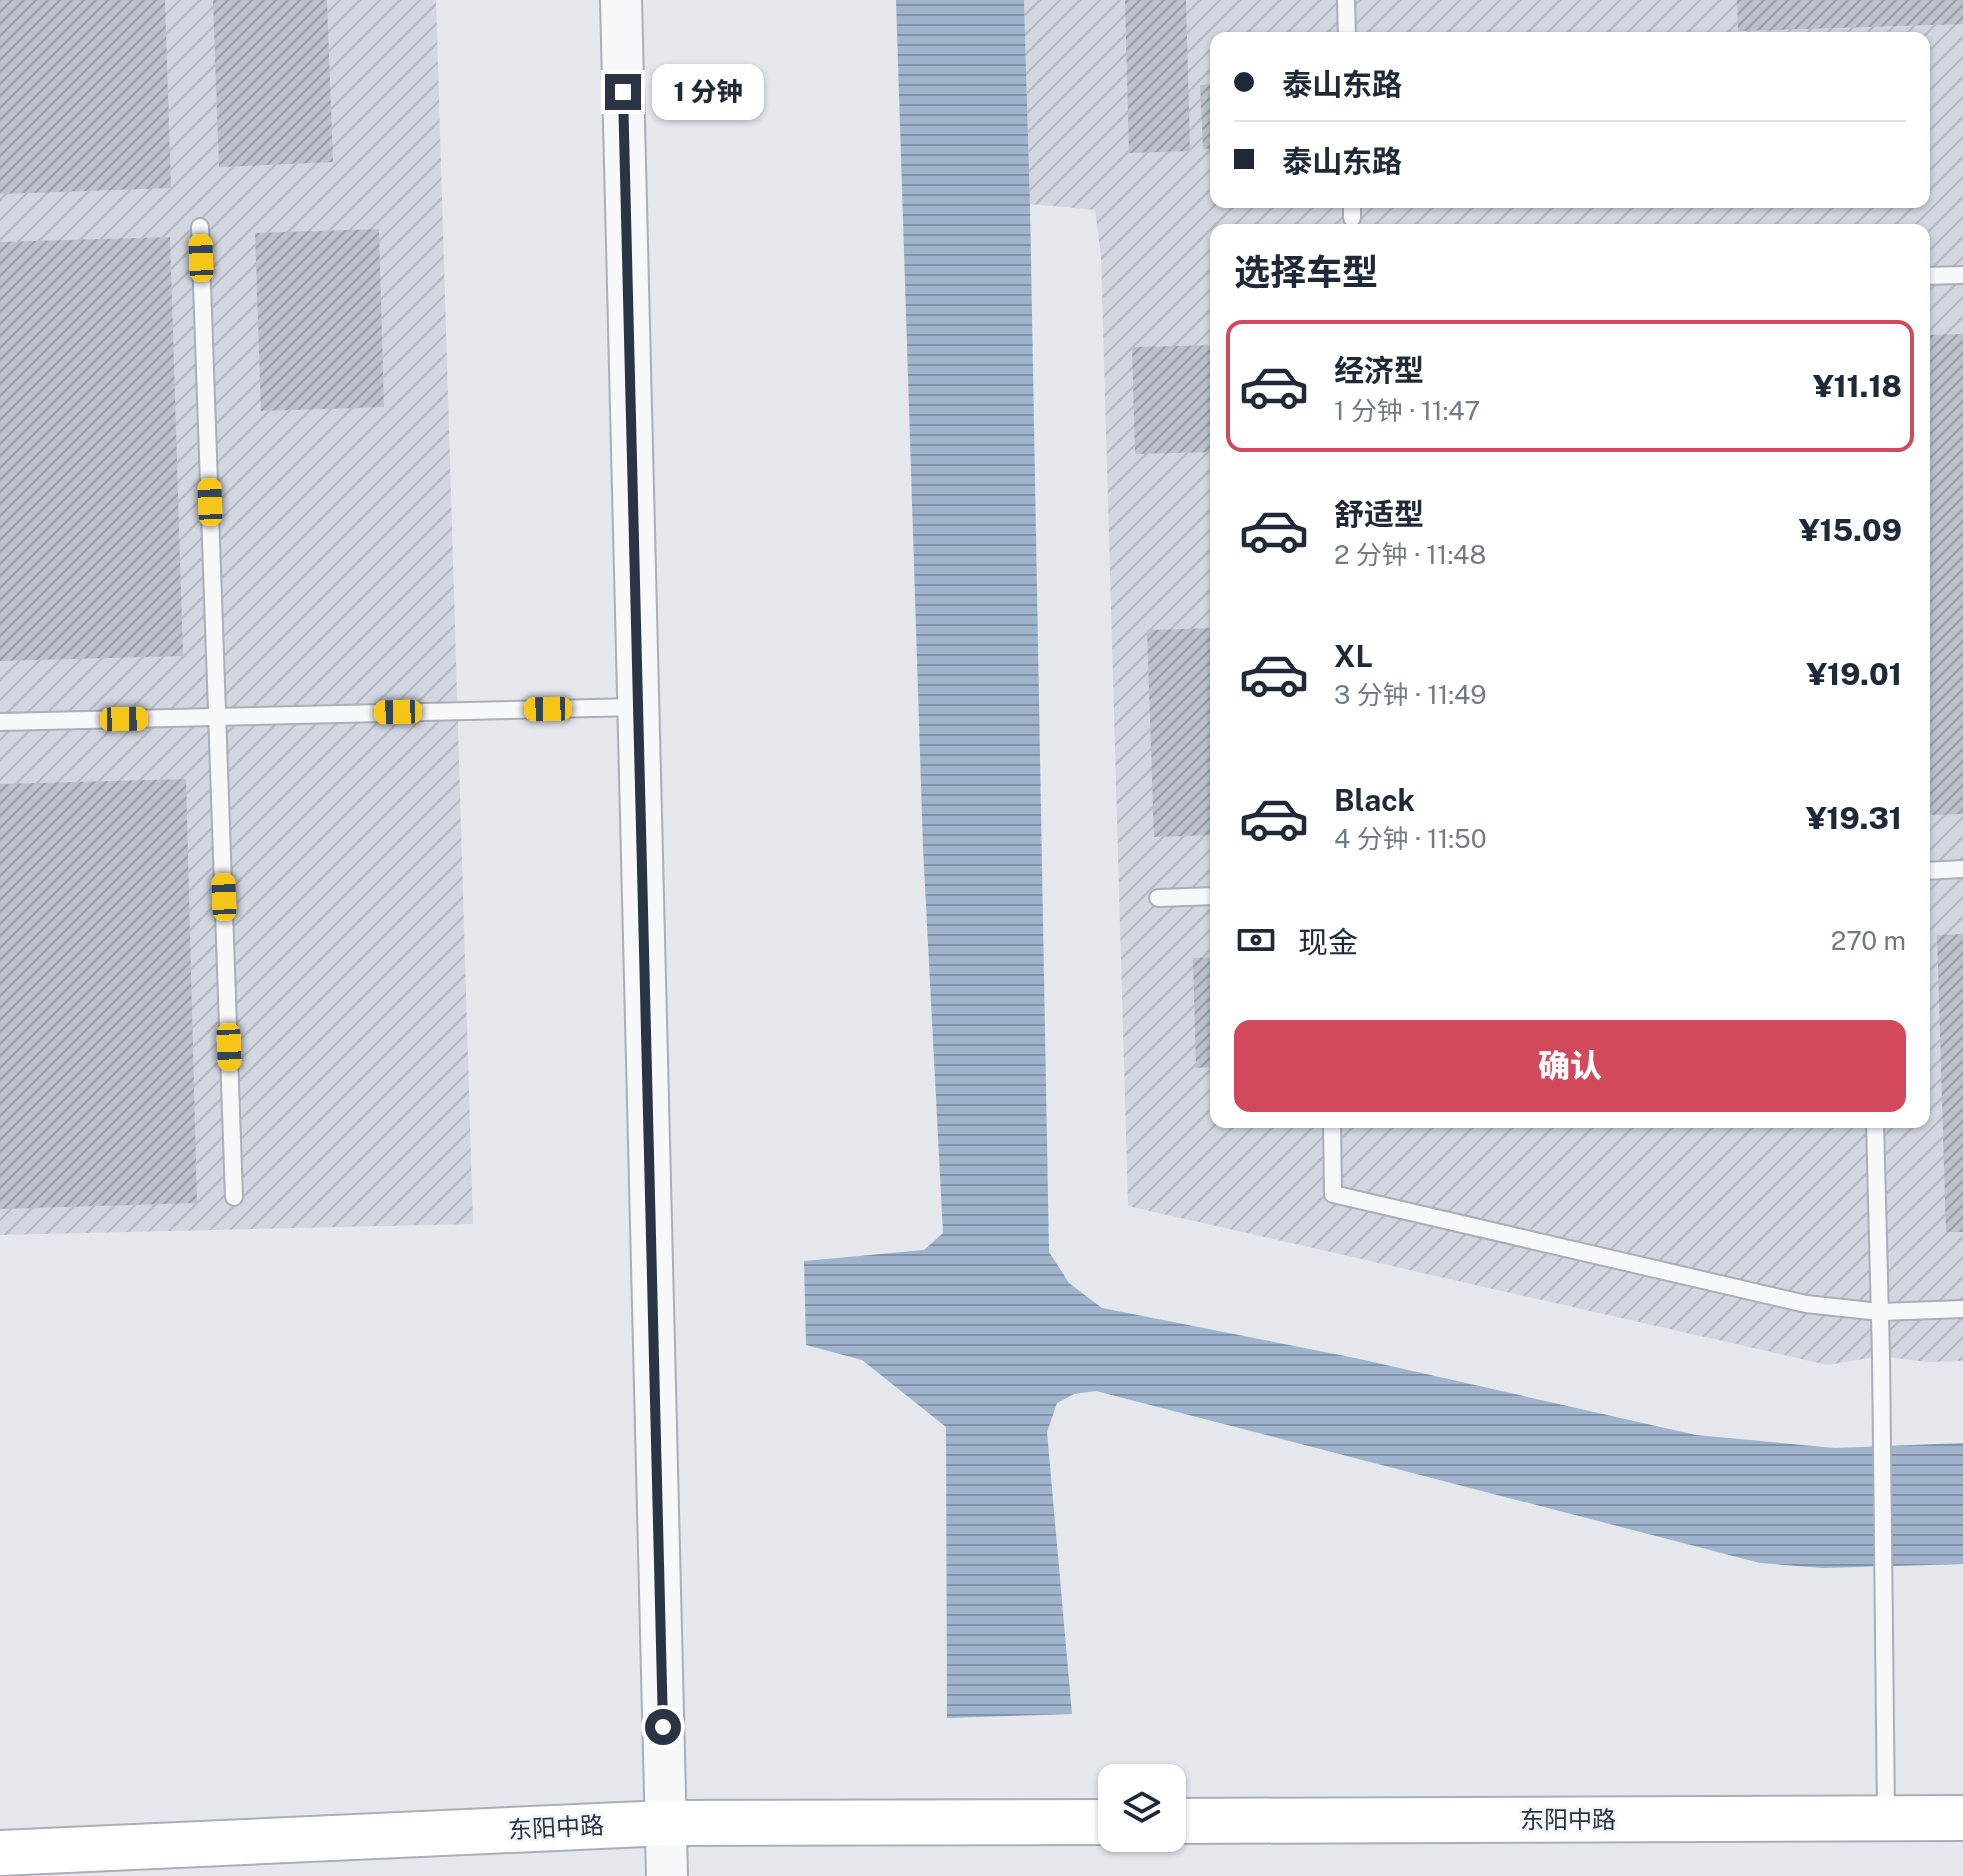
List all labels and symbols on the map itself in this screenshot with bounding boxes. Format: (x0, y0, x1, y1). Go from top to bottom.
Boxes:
callout: 1 分钟 (651, 64, 763, 120)
route end (605, 74, 641, 110)
car (188, 234, 214, 282)
car (197, 478, 223, 526)
car (524, 697, 572, 721)
car (374, 700, 422, 724)
car (100, 707, 148, 731)
car (211, 873, 237, 921)
car (216, 1023, 242, 1071)
route start (645, 1709, 681, 1745)
street label: 东阳中路 (1520, 1805, 1616, 1833)
street label: 东阳中路 (507, 1811, 605, 1843)

